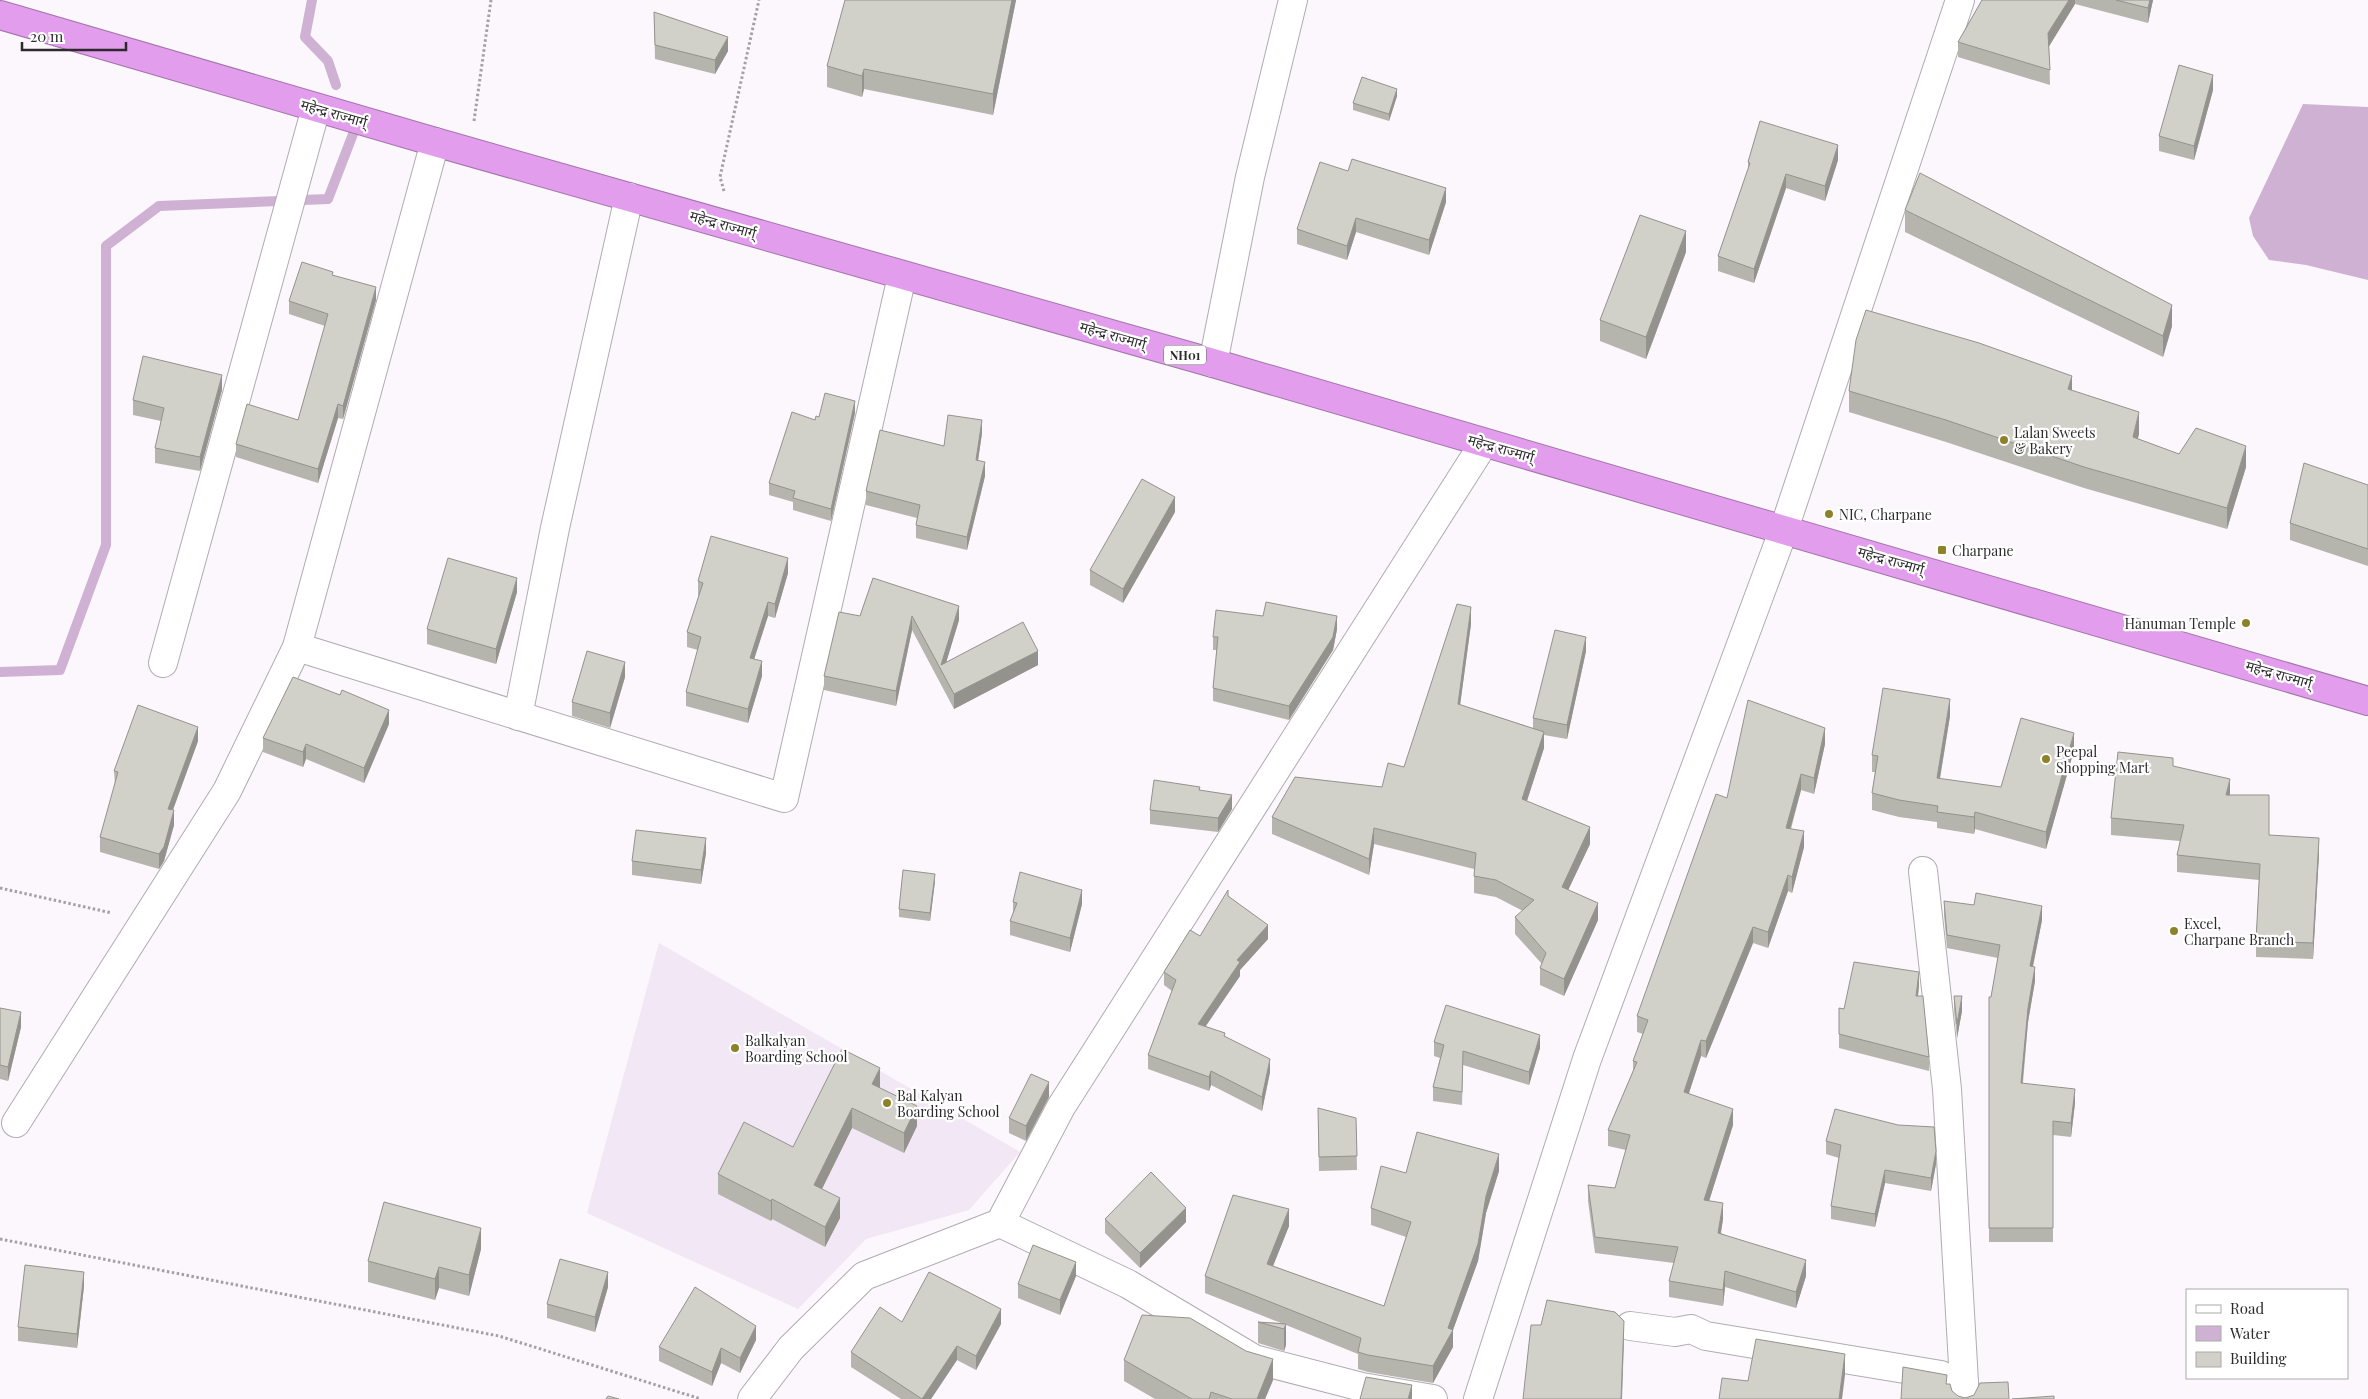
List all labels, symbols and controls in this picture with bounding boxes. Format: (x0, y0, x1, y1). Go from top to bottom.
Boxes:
scale bar (22, 20, 126, 52)
text: 20 m (30, 26, 64, 46)
street label: महेन्द्र राज्मार्ग् (298, 94, 371, 133)
street label: महेन्द्र राज्मार्ग् (687, 205, 760, 244)
street label: महेन्द्र राज्मार्ग् (1077, 316, 1150, 355)
road number: NH01 (1164, 346, 1206, 364)
place label: Lalan Sweets & Bakery (2014, 423, 2096, 458)
street label: महेन्द्र राज्मार्ग् (1465, 429, 1538, 468)
marker: Lalan Sweets & Bakery (1998, 434, 2010, 446)
place label: NIC, Charpane (1839, 505, 1932, 524)
marker: NIC, Charpane (1823, 508, 1835, 520)
street label: महेन्द्र राज्मार्ग् (1855, 541, 1928, 580)
place label: Charpane (1952, 541, 2014, 560)
marker: Charpane (1936, 544, 1948, 556)
place label: Hanuman Temple (2124, 614, 2236, 633)
marker: Hanuman Temple (2240, 617, 2252, 629)
street label: महेन्द्र राज्मार्ग् (2243, 655, 2316, 694)
place label: Peepal Shopping Mart (2056, 742, 2150, 777)
marker: Peepal Shopping Mart (2040, 753, 2052, 765)
place label: Excel, Charpane Branch (2184, 914, 2295, 949)
marker: Excel, Charpane Branch (2168, 925, 2180, 937)
place label: Balkalyan Boarding School (745, 1031, 847, 1066)
marker: Balkalyan Boarding School (729, 1042, 741, 1054)
place label: Bal Kalyan Boarding School (897, 1086, 999, 1121)
marker: Bal Kalyan Boarding School (881, 1097, 893, 1109)
legend (2186, 1289, 2348, 1379)
text: Road (2230, 1298, 2264, 1318)
text: Water (2229, 1323, 2270, 1343)
text: Building (2230, 1348, 2287, 1368)

